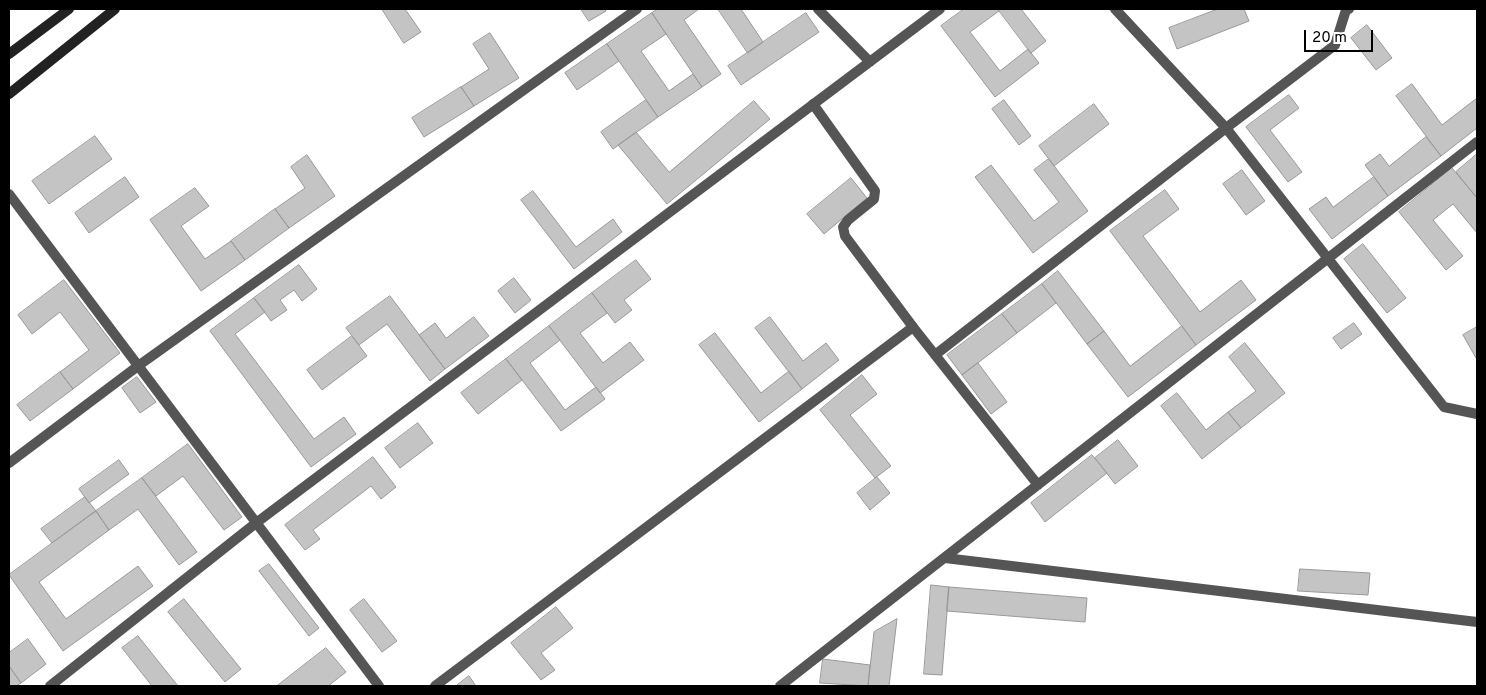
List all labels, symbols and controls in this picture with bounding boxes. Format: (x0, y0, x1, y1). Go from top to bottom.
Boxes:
scale bar (1306, 20, 1375, 52)
text: 20 m (1312, 29, 1347, 48)

